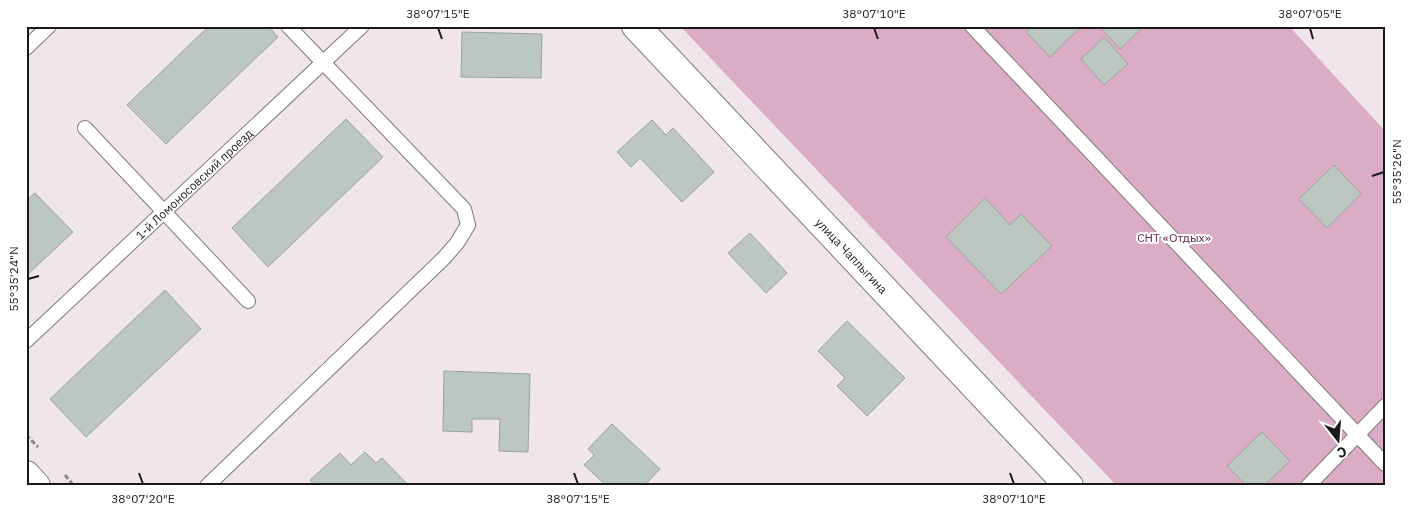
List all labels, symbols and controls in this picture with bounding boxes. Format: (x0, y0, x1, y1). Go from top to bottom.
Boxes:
text: 38°07'15"E (406, 6, 470, 21)
text: 38°07'10"E (842, 6, 906, 21)
text: 38°07'05"E (1278, 6, 1342, 21)
street label: 1-й Ломоносовский проезд (132, 125, 256, 242)
text: 55°35'26"N (1389, 139, 1404, 205)
street label: улица Чаплыгина (813, 214, 891, 297)
park label: СНТ «Отдых» (1137, 230, 1211, 245)
text: 55°35'24"N (6, 246, 21, 312)
north arrow (1314, 414, 1364, 464)
text: С (1335, 442, 1349, 462)
text: 38°07'20"E (111, 491, 175, 506)
text: 38°07'15"E (546, 491, 610, 506)
text: 38°07'10"E (982, 491, 1046, 506)

